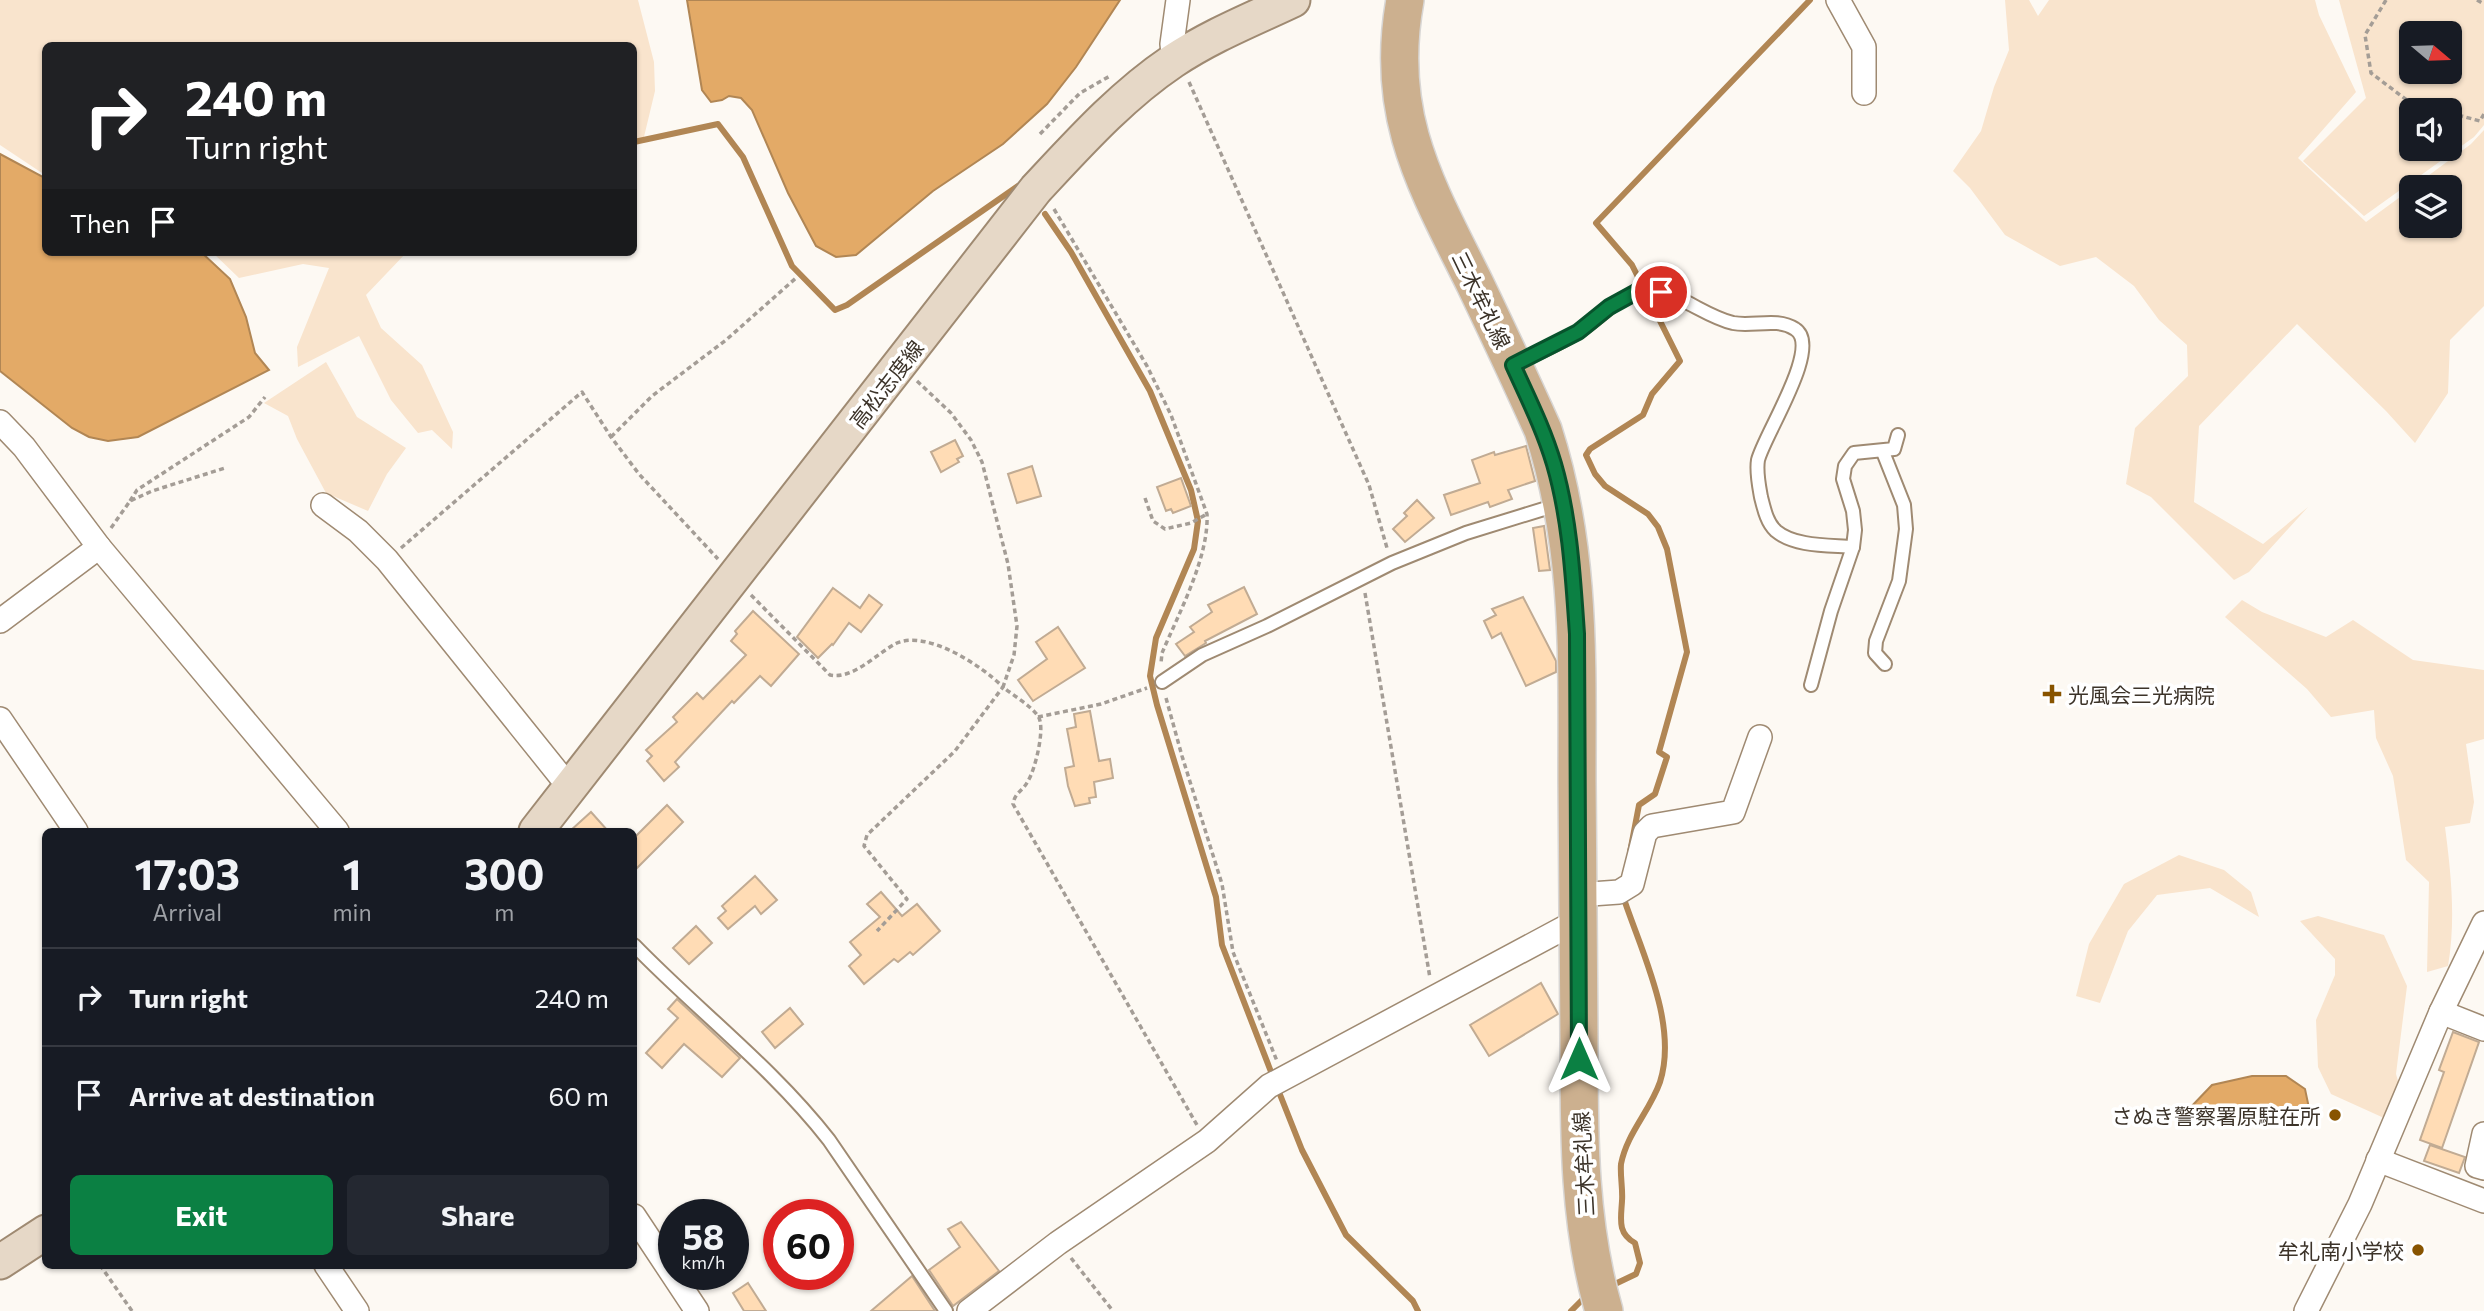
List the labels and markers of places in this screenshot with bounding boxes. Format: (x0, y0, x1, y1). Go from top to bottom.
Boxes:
pin (1631, 262, 1691, 322)
place label: 光風会三光病院 (2068, 682, 2215, 707)
marker: 光風会三光病院 (2042, 684, 2062, 704)
place label: さぬき警察署原駐在所 (2111, 1103, 2321, 1128)
marker: さぬき警察署原駐在所 (2327, 1107, 2343, 1123)
place label: 牟礼南小学校 (2278, 1238, 2404, 1263)
marker: 牟礼南小学校 (2410, 1242, 2426, 1258)

